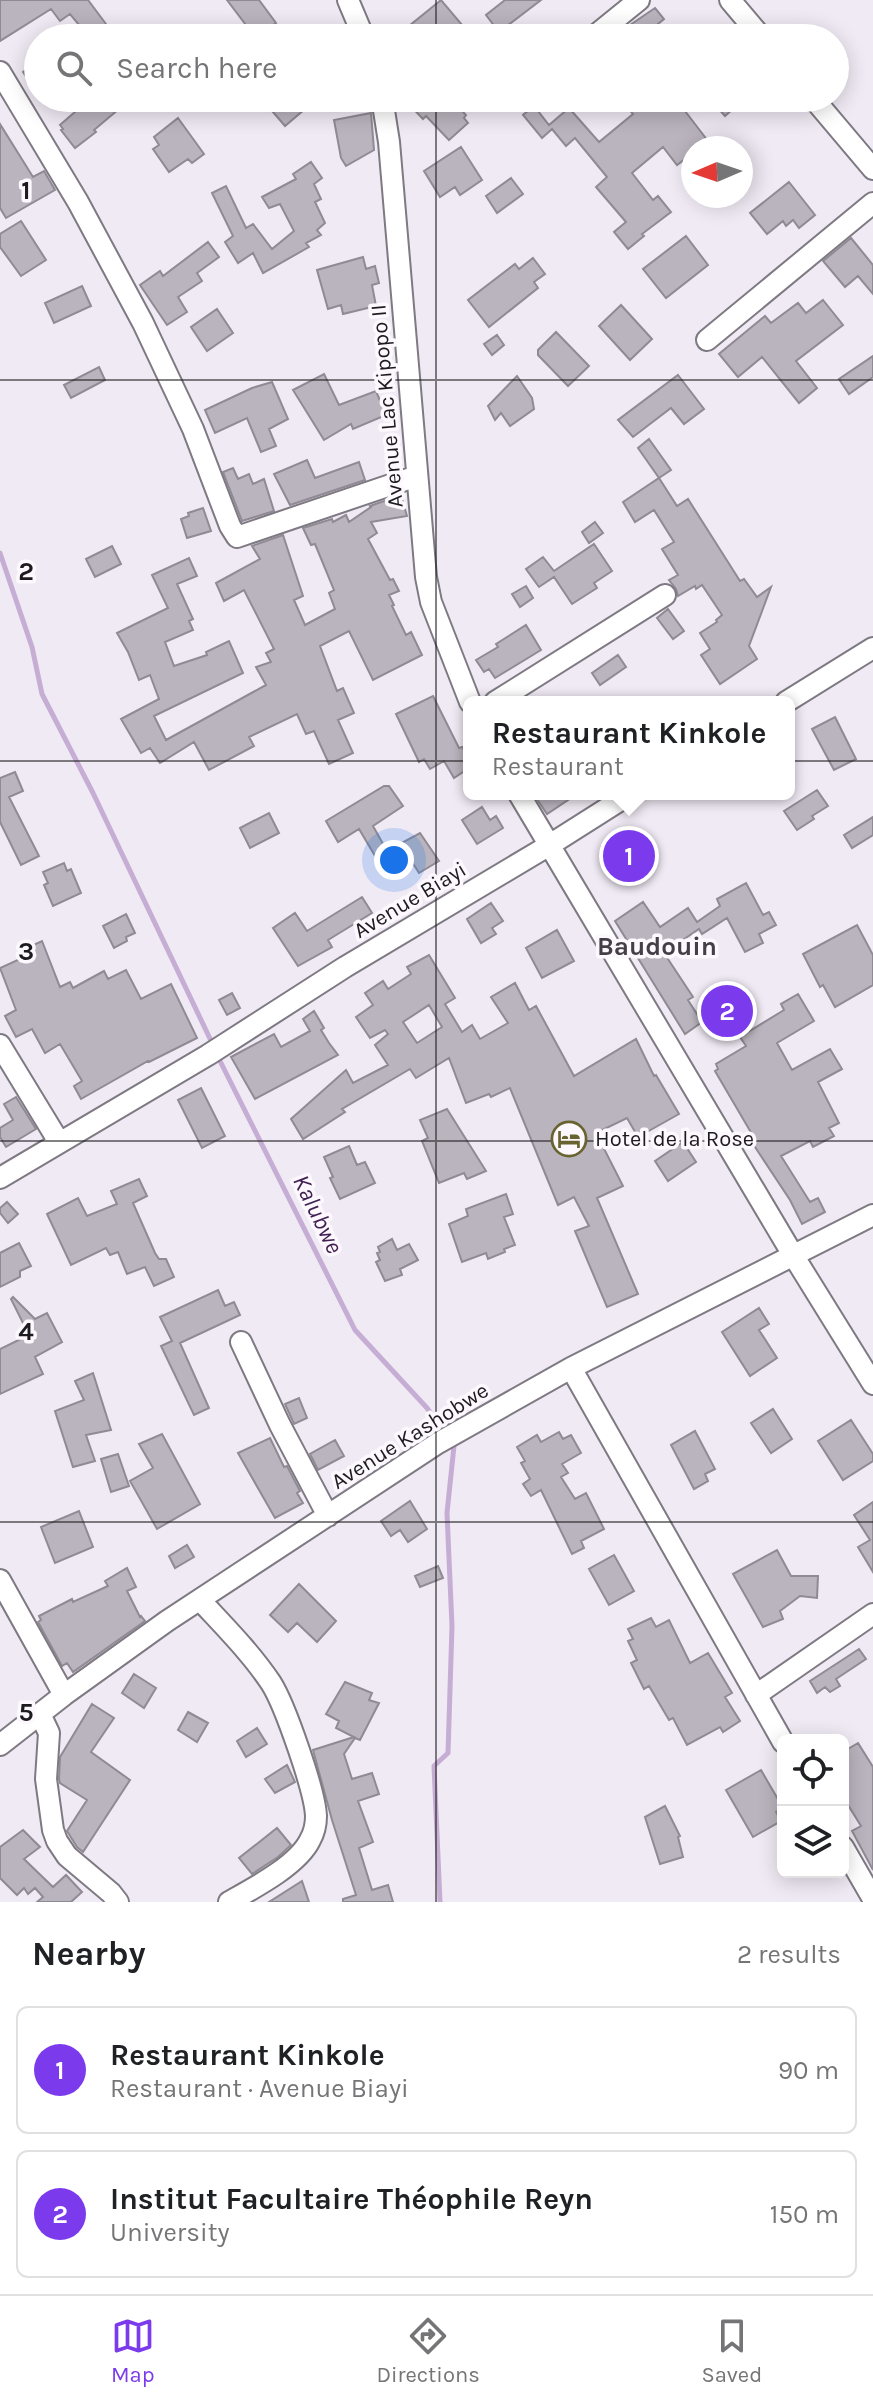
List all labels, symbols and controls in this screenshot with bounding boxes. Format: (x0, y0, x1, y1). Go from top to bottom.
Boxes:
search box (24, 24, 849, 112)
icon: search (52, 46, 96, 90)
text: Search here (116, 50, 277, 86)
north arrow (681, 136, 753, 208)
text: 1 (21, 175, 31, 206)
street label: Avenue Lac Kipopo II (365, 303, 409, 509)
text: 2 (18, 556, 34, 587)
popup (463, 696, 795, 800)
text: Restaurant Kinkole (492, 715, 766, 751)
text: Restaurant (492, 751, 624, 782)
pin: 1 (603, 826, 655, 886)
your location (374, 840, 414, 880)
street label: Avenue Biayi (349, 856, 471, 944)
district label: Baudouin (597, 931, 717, 962)
text: 3 (18, 936, 34, 967)
pin: 2 (701, 981, 753, 1041)
hotel icon: Hotel de la Rose (550, 1120, 588, 1158)
place label: Hotel de la Rose (595, 1126, 754, 1152)
water label: Kalubwe (287, 1170, 349, 1258)
text: 4 (18, 1316, 34, 1347)
street label: Avenue Kashobwe (327, 1377, 493, 1495)
text: 5 (18, 1697, 34, 1728)
map controls (777, 1734, 849, 1878)
button: locate (777, 1734, 849, 1806)
button: layers (777, 1806, 849, 1878)
text: Nearby (32, 1934, 146, 1974)
text: 2 results (737, 1939, 841, 1970)
text: Restaurant Kinkole (110, 2037, 385, 2073)
text: 1 (55, 2055, 65, 2086)
text: 90 m (778, 2055, 839, 2086)
text: Restaurant · Avenue Biayi (110, 2073, 409, 2104)
text: Institut Facultaire Théophile Reyn (110, 2181, 593, 2217)
text: 2 (52, 2199, 68, 2230)
text: 150 m (770, 2199, 839, 2230)
text: University (110, 2217, 230, 2248)
tab: Map (111, 2314, 155, 2388)
tab: Directions (376, 2314, 480, 2388)
tab: Saved (701, 2314, 762, 2388)

